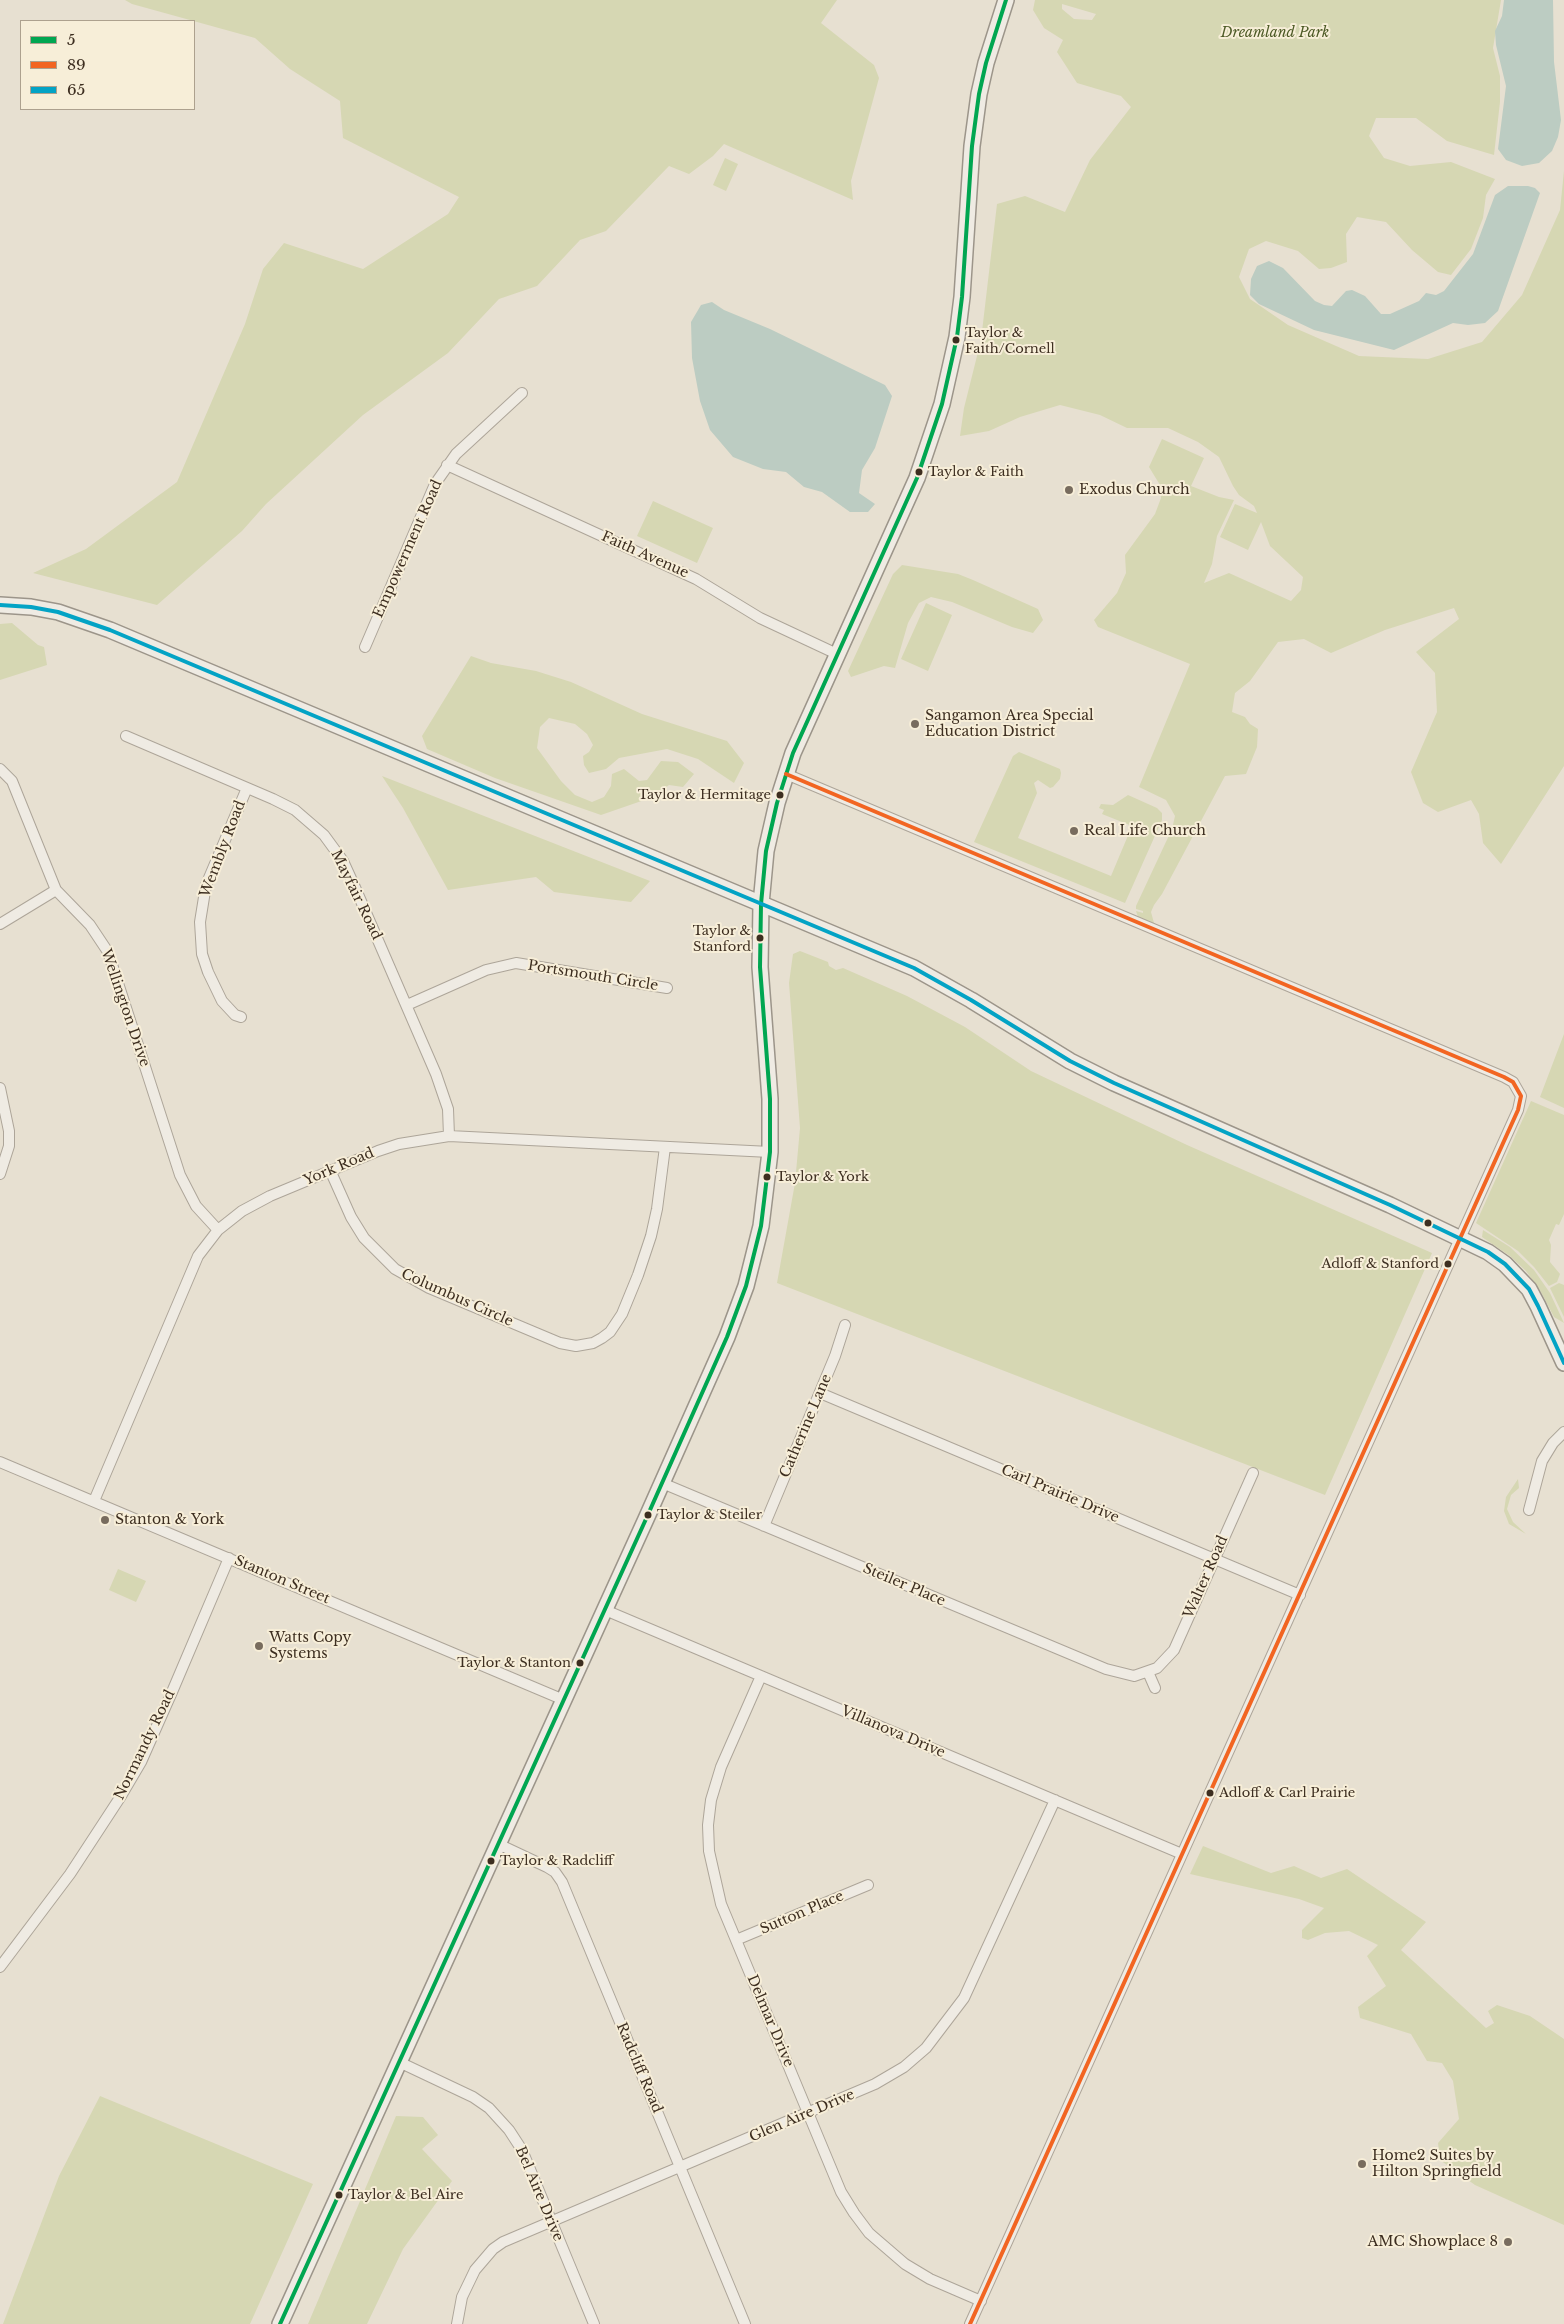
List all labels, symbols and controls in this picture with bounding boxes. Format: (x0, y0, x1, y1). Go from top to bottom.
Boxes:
legend (20, 20, 195, 110)
park label: Dreamland Park (1221, 25, 1329, 41)
text: 5 (67, 30, 76, 49)
text: 89 (67, 55, 86, 74)
text: 65 (67, 80, 85, 99)
place label: Taylor & Faith/Cornell (965, 325, 1055, 356)
marker: Taylor & Faith/Cornell (951, 335, 961, 345)
place label: Taylor & Faith (928, 464, 1024, 480)
marker: Taylor & Faith (914, 467, 924, 477)
street label: Empowerment Road (370, 477, 446, 621)
place label: Exodus Church (1079, 482, 1190, 498)
marker: Exodus Church (1063, 484, 1075, 496)
street label: Faith Avenue (599, 528, 691, 582)
place label: Sangamon Area Special Education District (925, 708, 1094, 740)
marker: Sangamon Area Special Education District (909, 718, 921, 730)
place label: Taylor & Hermitage (638, 787, 771, 803)
marker: Taylor & Hermitage (775, 790, 785, 800)
street label: Wembly Road (197, 798, 249, 900)
place label: Real Life Church (1084, 823, 1206, 839)
marker: Real Life Church (1068, 825, 1080, 837)
street label: Mayfair Road (327, 847, 385, 943)
place label: Taylor & Stanford (693, 923, 751, 954)
marker: Taylor & Stanford (755, 933, 765, 943)
street label: Wellington Drive (97, 947, 153, 1069)
street label: Portsmouth Circle (527, 957, 659, 995)
street label: York Road (301, 1145, 377, 1189)
place label: Taylor & York (776, 1169, 869, 1185)
marker: Taylor & York (762, 1172, 772, 1182)
unlabelled marker (1423, 1218, 1433, 1228)
place label: Adloff & Stanford (1321, 1256, 1439, 1272)
marker: Adloff & Stanford (1443, 1259, 1453, 1269)
street label: Columbus Circle (398, 1266, 516, 1330)
street label: Catherine Lane (777, 1372, 835, 1480)
street label: Carl Prairie Drive (998, 1462, 1122, 1526)
place label: Taylor & Steiler (657, 1507, 762, 1523)
marker: Taylor & Steiler (643, 1510, 653, 1520)
place label: Stanton & York (115, 1512, 224, 1528)
marker: Stanton & York (99, 1514, 111, 1526)
street label: Walter Road (1180, 1533, 1232, 1621)
street label: Stanton Street (232, 1552, 332, 1608)
street label: Steiler Place (860, 1560, 948, 1610)
place label: Watts Copy Systems (269, 1630, 352, 1662)
marker: Watts Copy Systems (253, 1640, 265, 1652)
place label: Taylor & Stanton (457, 1655, 571, 1671)
marker: Taylor & Stanton (575, 1658, 585, 1668)
street label: Normandy Road (111, 1687, 179, 1803)
street label: Villanova Drive (839, 1703, 947, 1761)
place label: Adloff & Carl Prairie (1219, 1785, 1355, 1801)
marker: Adloff & Carl Prairie (1205, 1788, 1215, 1798)
place label: Taylor & Radcliff (500, 1853, 613, 1869)
marker: Taylor & Radcliff (486, 1856, 496, 1866)
street label: Sutton Place (758, 1888, 846, 1938)
street label: Delmar Drive (743, 1972, 797, 2070)
street label: Radcliff Road (612, 2020, 666, 2116)
street label: Glen Aire Drive (747, 2086, 857, 2146)
street label: Bel Aire Drive (511, 2144, 567, 2244)
place label: Home2 Suites by Hilton Springfield (1372, 2148, 1501, 2180)
marker: Home2 Suites by Hilton Springfield (1356, 2158, 1368, 2170)
place label: Taylor & Bel Aire (348, 2187, 463, 2203)
marker: Taylor & Bel Aire (334, 2190, 344, 2200)
place label: AMC Showplace 8 (1368, 2234, 1498, 2250)
marker: AMC Showplace 8 (1502, 2236, 1514, 2248)

